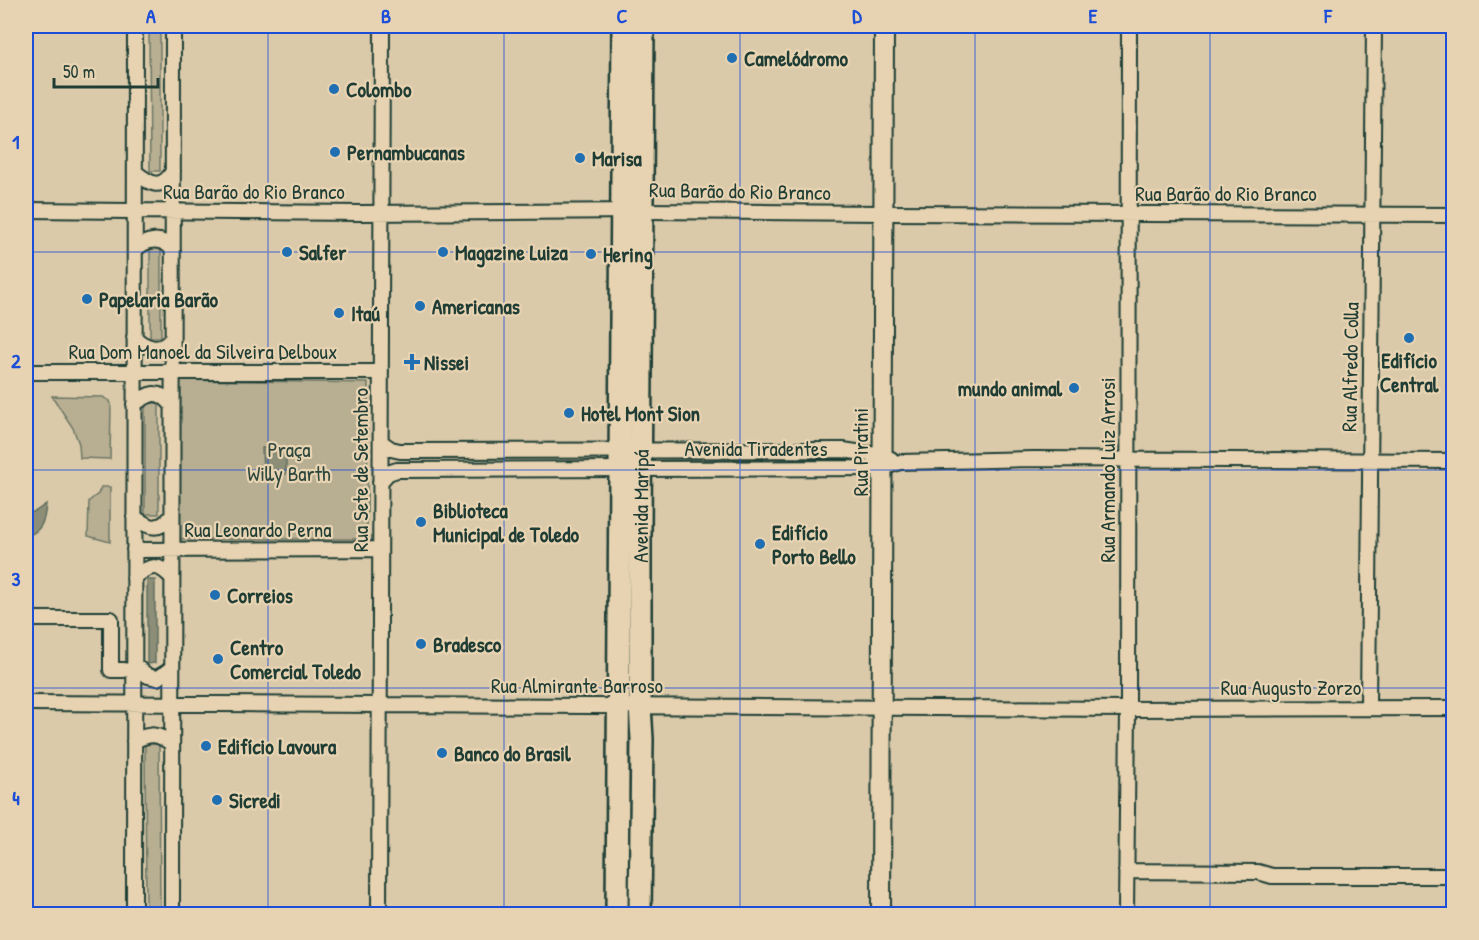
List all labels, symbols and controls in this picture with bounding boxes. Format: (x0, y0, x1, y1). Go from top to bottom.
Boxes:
text: A (146, 2, 156, 29)
text: B (381, 2, 391, 29)
text: C (617, 2, 628, 29)
text: D (852, 2, 862, 29)
text: E (1089, 2, 1098, 29)
text: F (1323, 2, 1333, 29)
place label: Camelódromo (744, 44, 848, 73)
scale bar (54, 51, 158, 89)
marker: Camelódromo (725, 51, 739, 65)
text: 50 m (63, 59, 95, 84)
place label: Colombo (346, 75, 412, 104)
marker: Colombo (327, 82, 341, 96)
text: 1 (12, 128, 20, 155)
place label: Pernambucanas (347, 138, 465, 167)
place label: Marisa (592, 144, 643, 173)
marker: Pernambucanas (328, 145, 342, 159)
marker: Marisa (573, 151, 587, 165)
street label: Rua Barão do Rio Branco (649, 175, 831, 207)
street label: Rua Barão do Rio Branco (163, 177, 345, 206)
street label: Rua Barão do Rio Branco (1135, 179, 1317, 208)
place label: Salfer (299, 238, 347, 267)
place label: Magazine Luiza (455, 238, 569, 268)
place label: Hering (603, 240, 653, 270)
marker: Salfer (280, 245, 294, 259)
marker: Magazine Luiza (436, 245, 450, 259)
marker: Hering (584, 247, 598, 261)
place label: Papelaria Barão (99, 285, 219, 315)
marker: Papelaria Barão (80, 292, 94, 306)
place label: Americanas (432, 292, 520, 321)
place label: Itaú (351, 299, 380, 328)
marker: Americanas (413, 299, 427, 313)
street label: Rua Alfredo Colla (1334, 302, 1366, 432)
marker: Itaú (332, 306, 346, 320)
marker: Edifício Central (1402, 331, 1416, 345)
street label: Rua Dom Manoel da Silveira Delboux (69, 337, 337, 366)
place label: Edifício Central (1380, 346, 1439, 399)
text: 2 (11, 347, 21, 374)
place label: Nissei (424, 348, 469, 377)
marker: Nissei (405, 355, 419, 369)
place label: mundo animal (958, 374, 1062, 403)
street label: Rua Armando Luiz Arrosi (1093, 377, 1122, 563)
marker: mundo animal (1067, 381, 1081, 395)
street label: Rua Sete de Setembro (346, 388, 375, 552)
place label: Hotel Mont Sion (581, 399, 700, 428)
marker: Hotel Mont Sion (562, 406, 576, 420)
street label: Rua Piratini (846, 408, 875, 496)
street label: Avenida Tiradentes (684, 434, 828, 463)
park label: Praça Willy Barth (247, 435, 331, 488)
street label: Avenida Maripá (625, 449, 655, 563)
place label: Biblioteca Municipal de Toledo (433, 496, 579, 550)
street label: Rua Leonardo Perna (184, 515, 332, 544)
marker: Biblioteca Municipal de Toledo (414, 515, 428, 529)
place label: Edifício Porto Bello (772, 518, 856, 571)
marker: Edifício Porto Bello (753, 537, 767, 551)
text: 3 (12, 565, 21, 592)
place label: Correios (227, 581, 293, 610)
marker: Correios (208, 588, 222, 602)
place label: Bradesco (433, 630, 502, 659)
place label: Centro Comercial Toledo (230, 633, 362, 686)
marker: Bradesco (414, 637, 428, 651)
marker: Centro Comercial Toledo (211, 652, 225, 666)
street label: Rua Almirante Barroso (491, 671, 663, 700)
street label: Rua Augusto Zorzo (1221, 673, 1361, 702)
place label: Edifício Lavoura (218, 732, 337, 761)
marker: Edifício Lavoura (199, 739, 213, 753)
place label: Banco do Brasil (454, 739, 571, 768)
marker: Banco do Brasil (435, 746, 449, 760)
text: 4 (12, 784, 20, 811)
place label: Sicredi (229, 786, 281, 815)
marker: Sicredi (210, 793, 224, 807)

